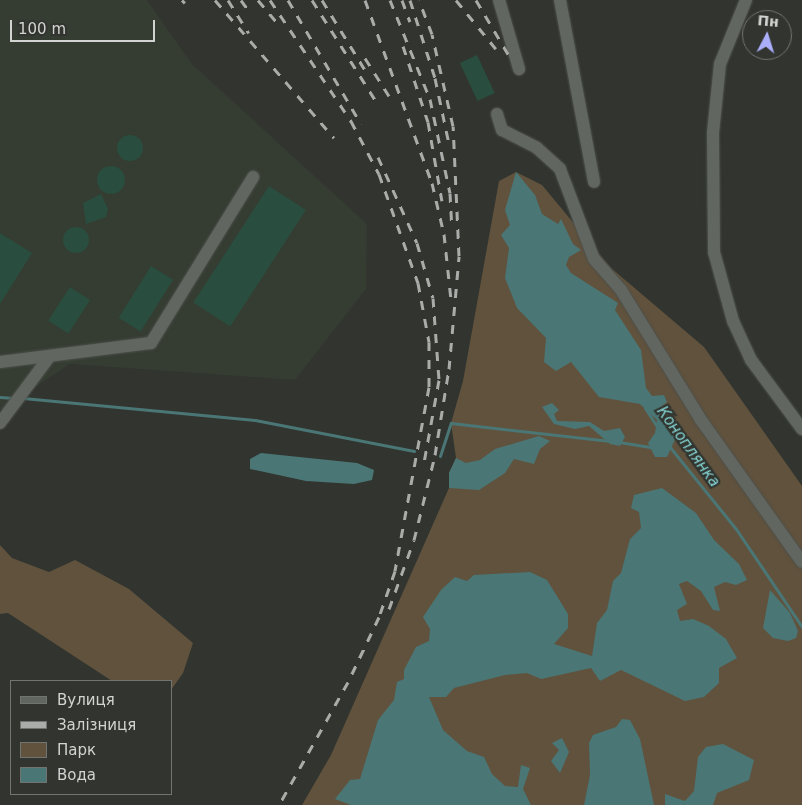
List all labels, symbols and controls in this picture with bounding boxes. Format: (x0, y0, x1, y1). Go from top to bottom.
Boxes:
scale bar (12, 10, 158, 42)
north arrow (742, 10, 792, 60)
text: Пн (757, 12, 780, 30)
text: 100 m (18, 20, 66, 38)
water label: Коноплянка (653, 403, 723, 491)
legend (10, 680, 172, 795)
text: Вулиця (57, 691, 115, 709)
text: Залізниця (57, 716, 136, 734)
text: Парк (57, 741, 96, 759)
text: Вода (57, 766, 96, 784)

